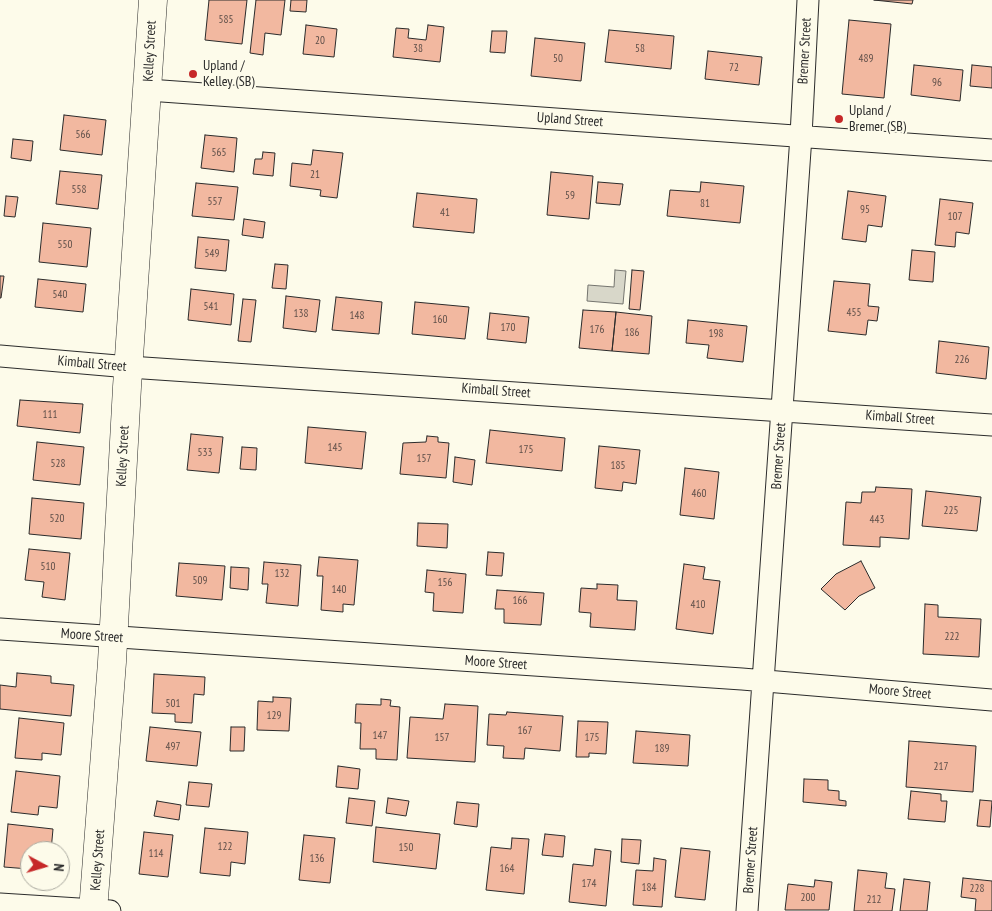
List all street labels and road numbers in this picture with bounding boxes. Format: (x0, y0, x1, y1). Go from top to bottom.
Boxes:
street label: Bremer Street (795, 17, 815, 85)
street label: Kelley Street (140, 20, 160, 82)
street label: Upland Street (536, 109, 604, 131)
street label: Kimball Street (57, 353, 127, 375)
street label: Kimball Street (461, 380, 531, 402)
street label: Kimball Street (865, 407, 935, 429)
street label: Bremer Street (768, 422, 790, 490)
street label: Kelley Street (113, 425, 133, 487)
street label: Moore Street (60, 625, 124, 647)
street label: Moore Street (464, 652, 528, 674)
street label: Moore Street (868, 681, 932, 703)
street label: Bremer Street (740, 826, 762, 894)
street label: Kelley Street (87, 829, 109, 891)

